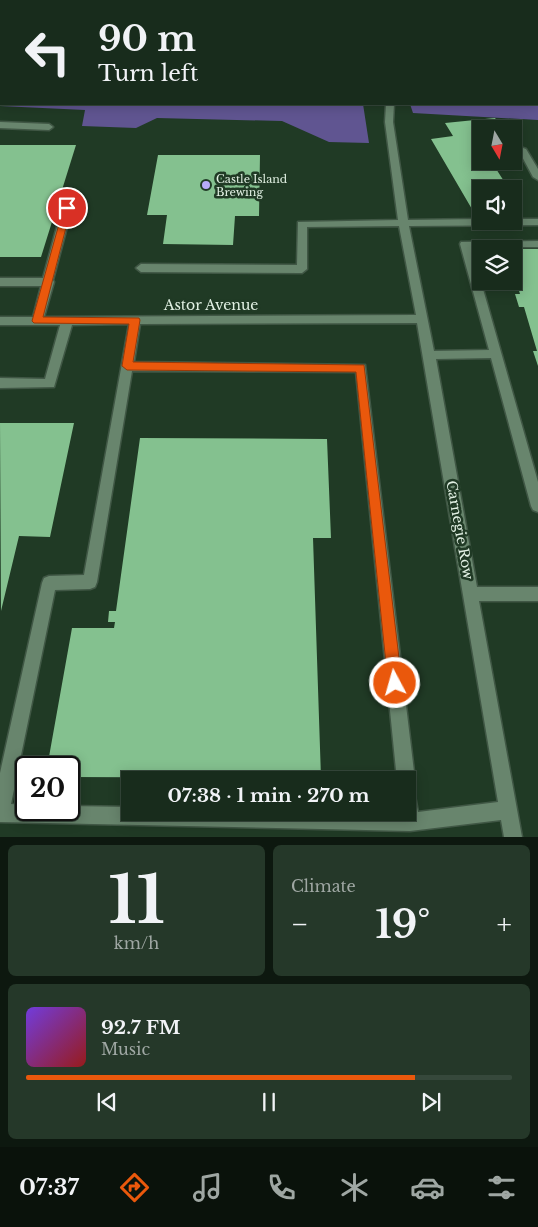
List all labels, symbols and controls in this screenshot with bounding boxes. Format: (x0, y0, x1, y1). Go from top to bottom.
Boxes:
text: 90 m (98, 17, 196, 60)
icon: left (15, 20, 80, 85)
text: Turn left (98, 60, 198, 87)
north arrow (472, 120, 522, 170)
map controls (472, 120, 522, 290)
place label: Castle Island Brewing (216, 172, 288, 199)
marker: Castle Island Brewing (200, 179, 212, 191)
button: sound (472, 180, 522, 230)
pin (46, 187, 88, 229)
icon: arrive (53, 194, 81, 222)
button: layers (472, 240, 522, 290)
street label: Astor Avenue (163, 296, 258, 314)
street label: Carnegie Row (442, 479, 478, 581)
position arrow (368, 656, 420, 708)
speed limit sign: 20 (15, 756, 80, 821)
text: 07:38 · 1 min · 270 m (167, 784, 370, 807)
text: 11 (108, 860, 165, 941)
text: Climate (291, 876, 356, 896)
text: 19° (375, 901, 430, 948)
text: − (291, 907, 309, 942)
text: + (497, 907, 512, 942)
text: km/h (114, 933, 159, 953)
text: 92.7 FM (101, 1016, 181, 1039)
text: Music (101, 1039, 150, 1059)
icon: previous (93, 1088, 121, 1116)
icon: pause (255, 1088, 283, 1116)
icon: next (417, 1088, 445, 1116)
icon: directions (117, 1170, 152, 1205)
icon: music (190, 1170, 225, 1205)
icon: phone (264, 1170, 299, 1205)
icon: climate (337, 1170, 372, 1205)
icon: car (410, 1170, 445, 1205)
icon: filters (484, 1170, 519, 1205)
text: 07:37 (19, 1174, 79, 1201)

